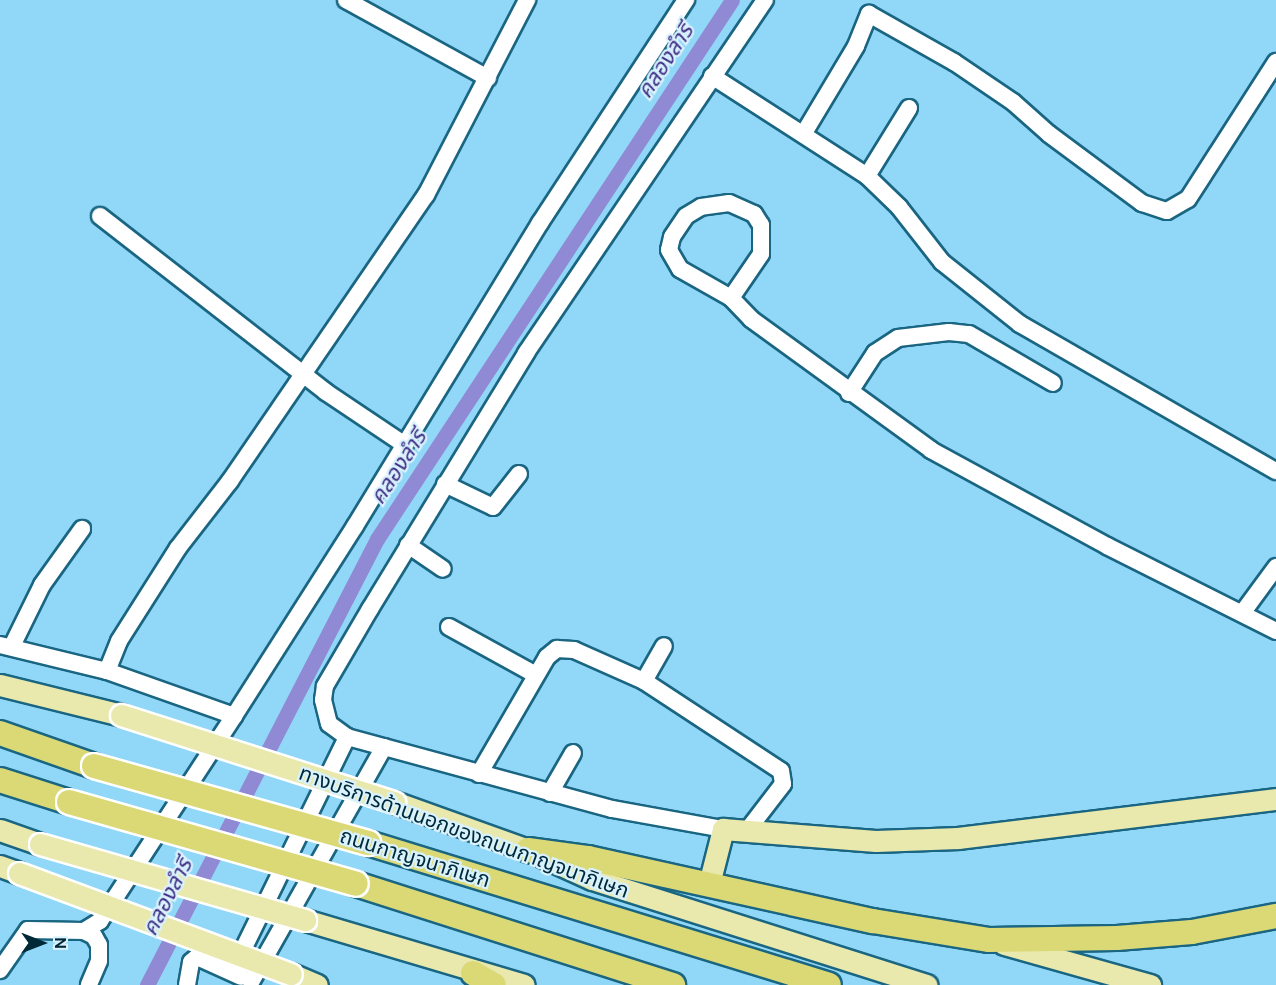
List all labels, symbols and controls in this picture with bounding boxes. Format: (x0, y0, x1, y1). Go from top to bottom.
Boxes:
water label: คลองลำรี (631, 19, 699, 103)
water label: คลองลำรี (364, 425, 432, 509)
street label: ทางบริการด้านนอกของถนนกาญจนาภิเษก (296, 760, 632, 904)
street label: ถนนกาญจนาภิเษก (337, 823, 493, 893)
water label: คลองลำรี (136, 854, 198, 940)
north arrow (12, 913, 72, 973)
text: N (50, 937, 71, 949)

